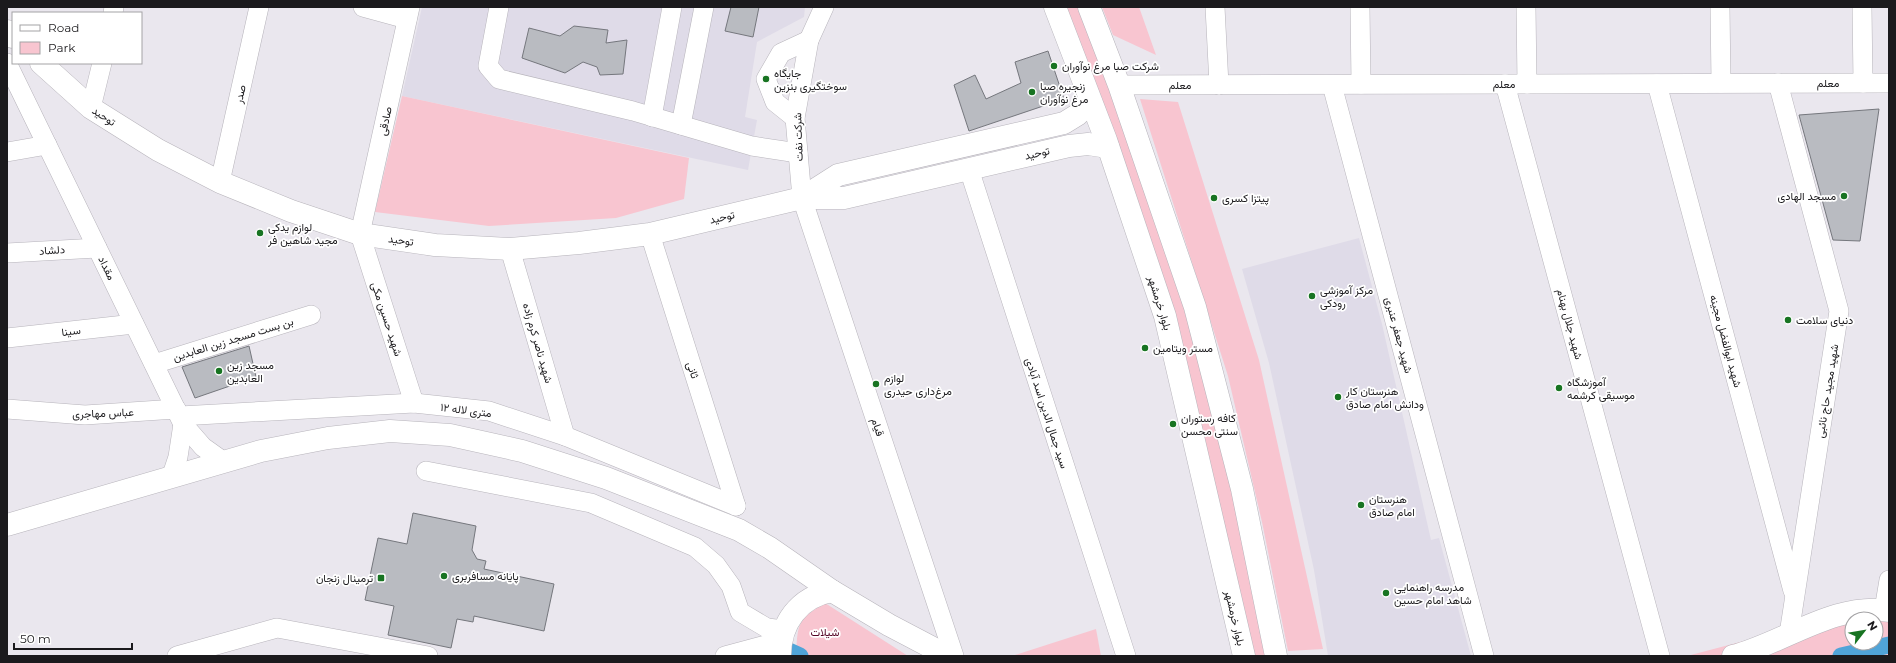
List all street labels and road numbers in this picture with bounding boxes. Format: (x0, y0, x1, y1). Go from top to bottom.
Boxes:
street label: معلم (1817, 76, 1839, 91)
street label: معلم (1493, 77, 1515, 92)
street label: معلم (1169, 78, 1191, 93)
street label: صدر (231, 83, 249, 106)
street label: توحید (90, 103, 119, 129)
street label: صادقی (375, 105, 395, 137)
street label: شرکت نفت (790, 112, 806, 162)
street label: توحید (1023, 143, 1052, 163)
street label: توحید (708, 207, 737, 227)
street label: توحید (387, 231, 415, 249)
street label: دلشاد (39, 242, 65, 258)
street label: مقداد (95, 254, 119, 282)
street label: بلوار خرمشهر (1145, 273, 1175, 332)
street label: شهید حسین مکی (368, 280, 406, 358)
street label: شهید جلال بهنام (1553, 287, 1586, 361)
street label: شهید ابوالفضل مجینه (1707, 293, 1745, 389)
street label: شهید جعفر عنبری (1382, 295, 1416, 375)
street label: شهید ناصر کرم زاده (519, 301, 556, 385)
street label: بن بست مسجد زین العابدین (171, 314, 295, 364)
street label: سینا (61, 323, 82, 339)
street label: شهید مجید حاج نائبی (1813, 343, 1842, 439)
street label: سید جمال الدین اسد آبادی (1022, 356, 1072, 470)
street label: ثانی (684, 360, 702, 380)
street label: ۱۲ متری لاله (440, 400, 493, 420)
street label: عباس مهاجری (72, 405, 134, 421)
street label: قیام (868, 416, 888, 438)
street label: بلوار خرمشهر (1222, 588, 1248, 647)

